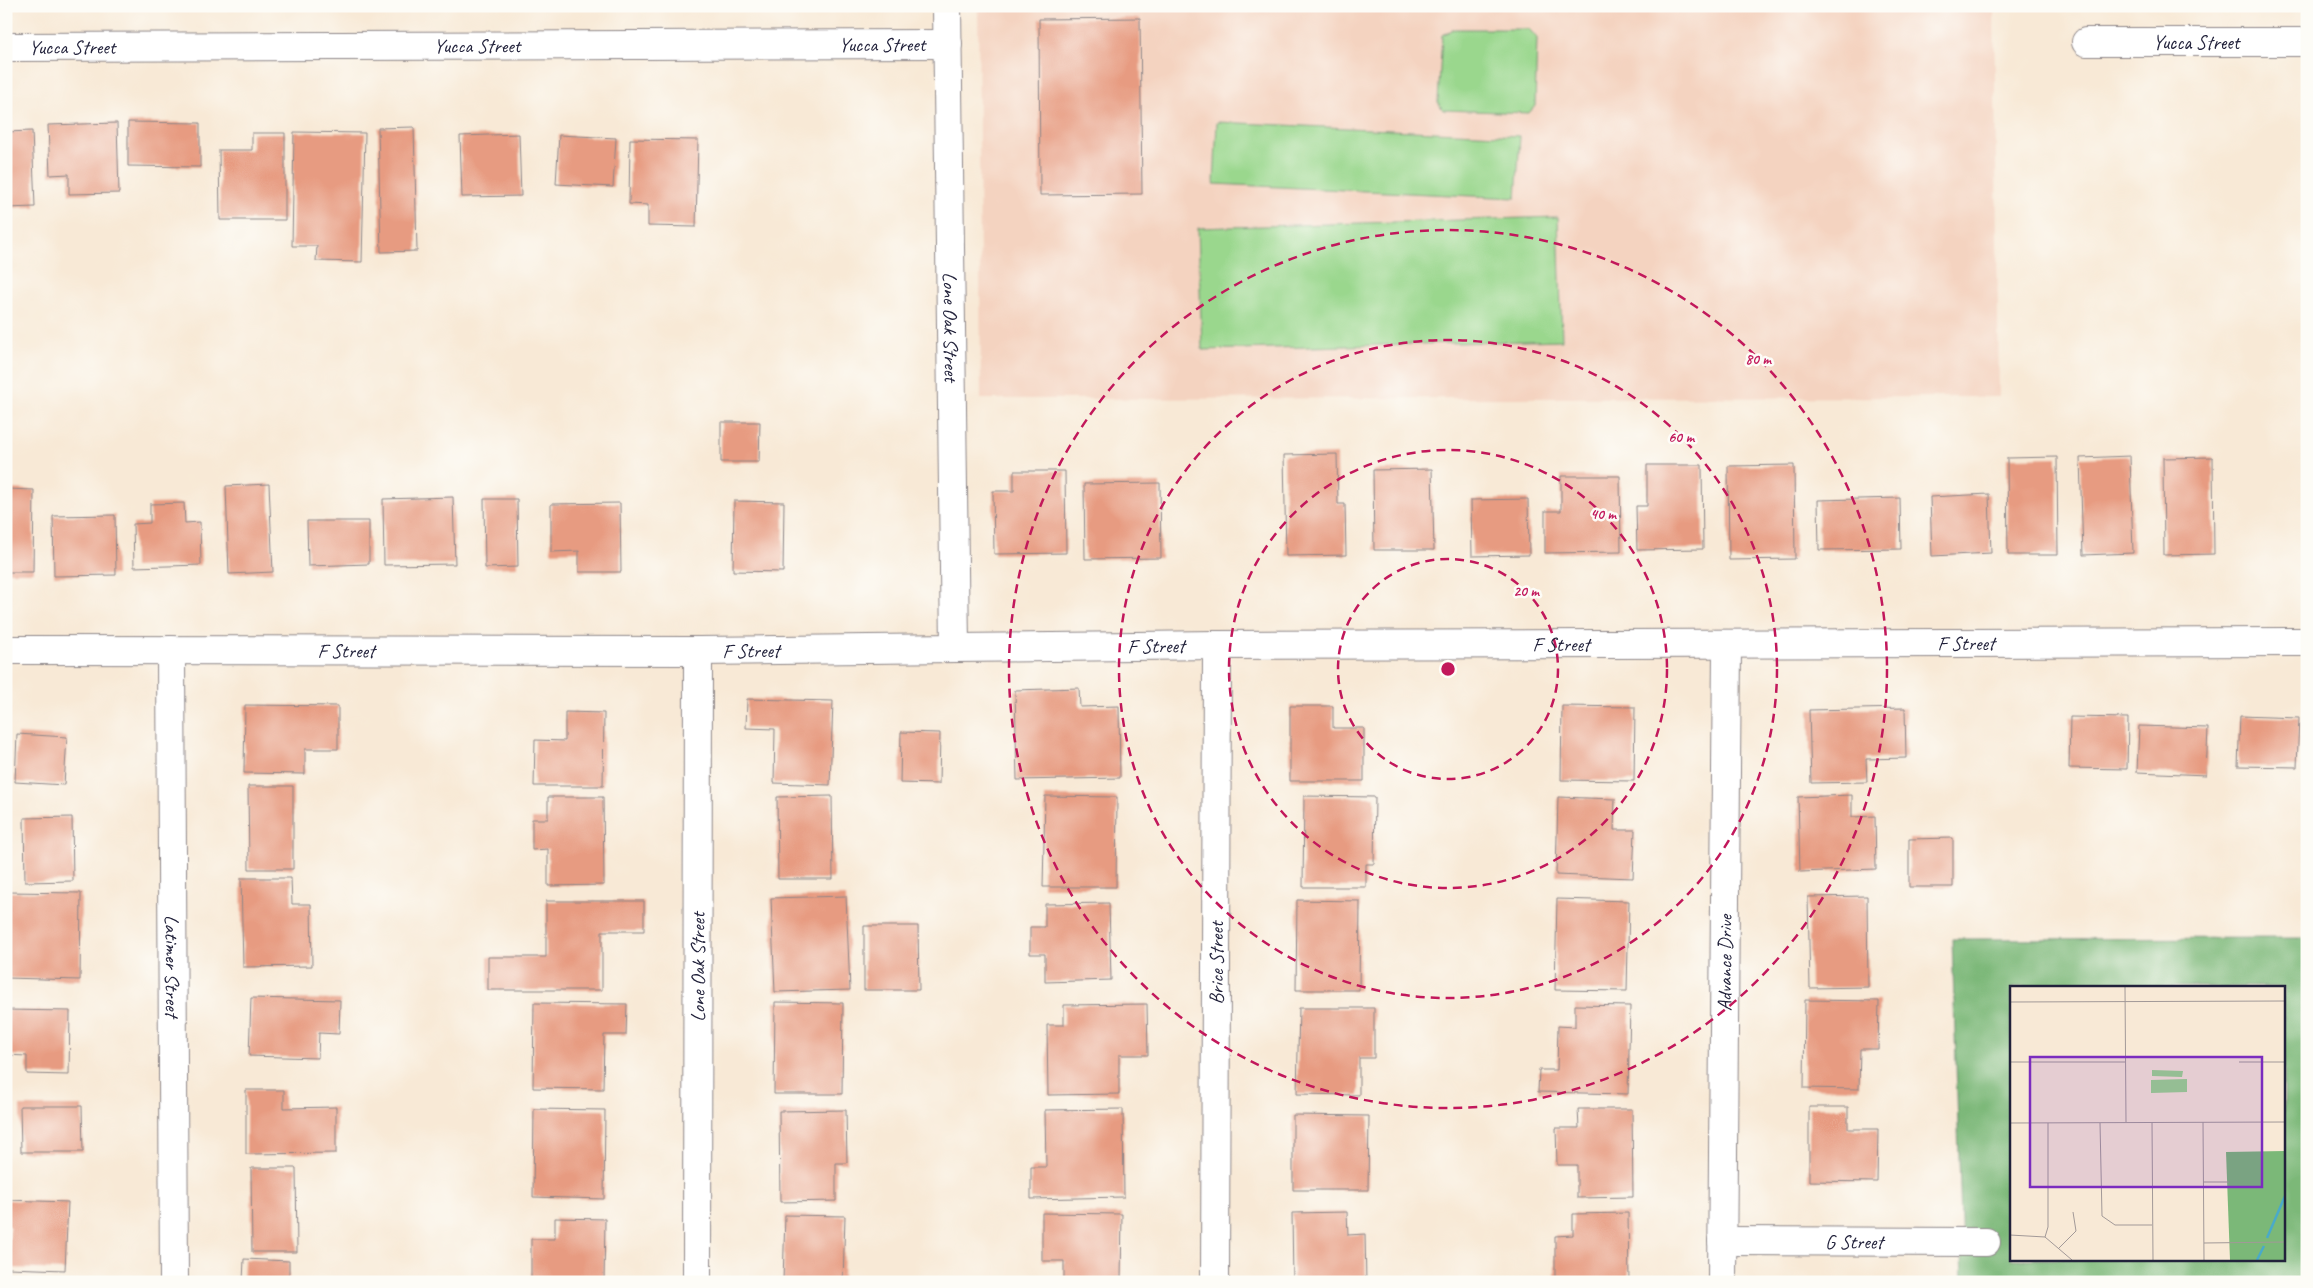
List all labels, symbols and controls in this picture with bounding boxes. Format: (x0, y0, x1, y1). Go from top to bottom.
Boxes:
street label: Yucca Street (2153, 30, 2242, 55)
street label: Yucca Street (839, 32, 928, 57)
street label: Yucca Street (434, 33, 523, 59)
street label: Yucca Street (29, 35, 118, 60)
street label: Lone Oak Street (937, 272, 964, 384)
text: 80 m (1745, 350, 1772, 369)
text: 60 m (1668, 428, 1695, 447)
text: 40 m (1590, 505, 1617, 524)
text: 20 m (1513, 582, 1540, 601)
street label: F Street (1937, 631, 1998, 656)
street label: F Street (1532, 632, 1593, 657)
street label: F Street (1127, 633, 1188, 659)
street label: F Street (317, 638, 378, 664)
street label: F Street (722, 638, 783, 664)
centre of rings (1439, 660, 1457, 678)
street label: Lone Oak Street (685, 910, 711, 1022)
street label: Advance Drive (1712, 913, 1738, 1011)
street label: Latimer Street (159, 915, 185, 1020)
street label: Brice Street (1204, 919, 1229, 1005)
inset map (2010, 986, 2286, 1260)
street label: G Street (1825, 1229, 1886, 1255)

